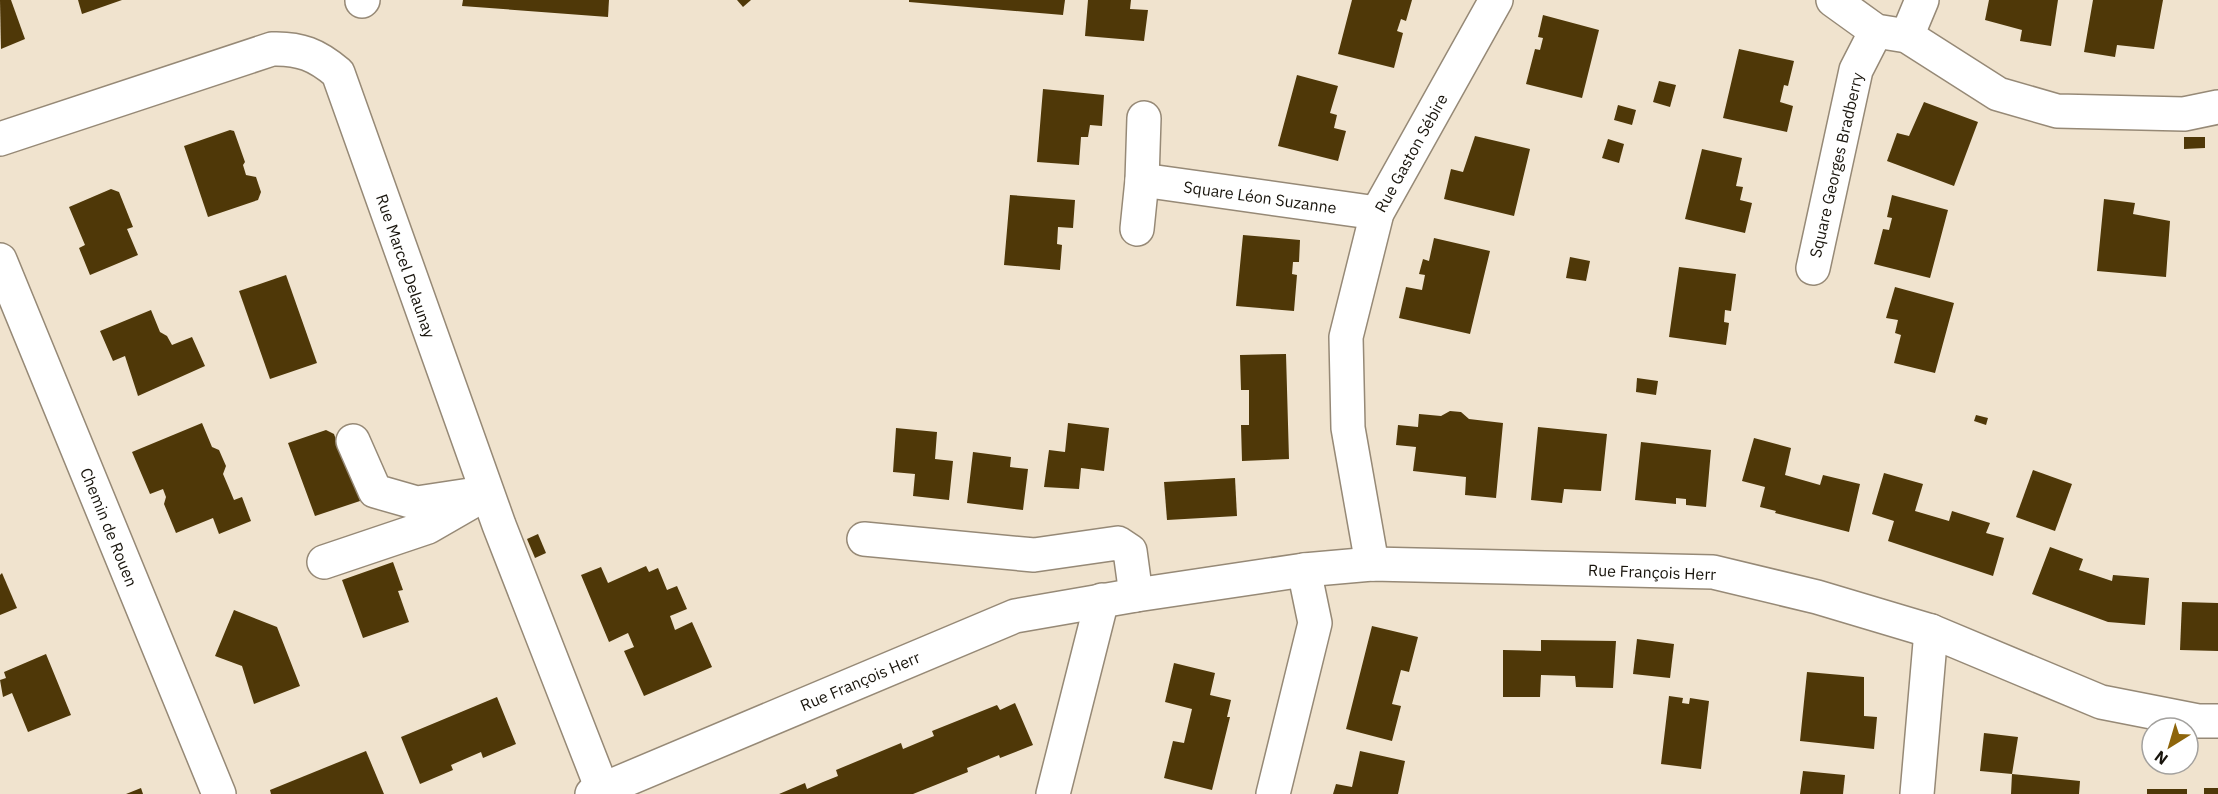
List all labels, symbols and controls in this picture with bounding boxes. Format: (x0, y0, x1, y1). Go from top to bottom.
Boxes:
street label: Square Georges Bradberry (1805, 70, 1867, 260)
street label: Rue Gaston Sébire (1370, 90, 1452, 216)
street label: Square Léon Suzanne (1182, 176, 1338, 218)
street label: Rue Marcel Delaunay (372, 191, 440, 341)
street label: Chemin de Rouen (76, 465, 142, 589)
street label: Rue François Herr (1588, 560, 1717, 584)
street label: Rue François Herr (797, 647, 923, 715)
north arrow (2140, 716, 2200, 776)
text: N (2150, 747, 2172, 769)

